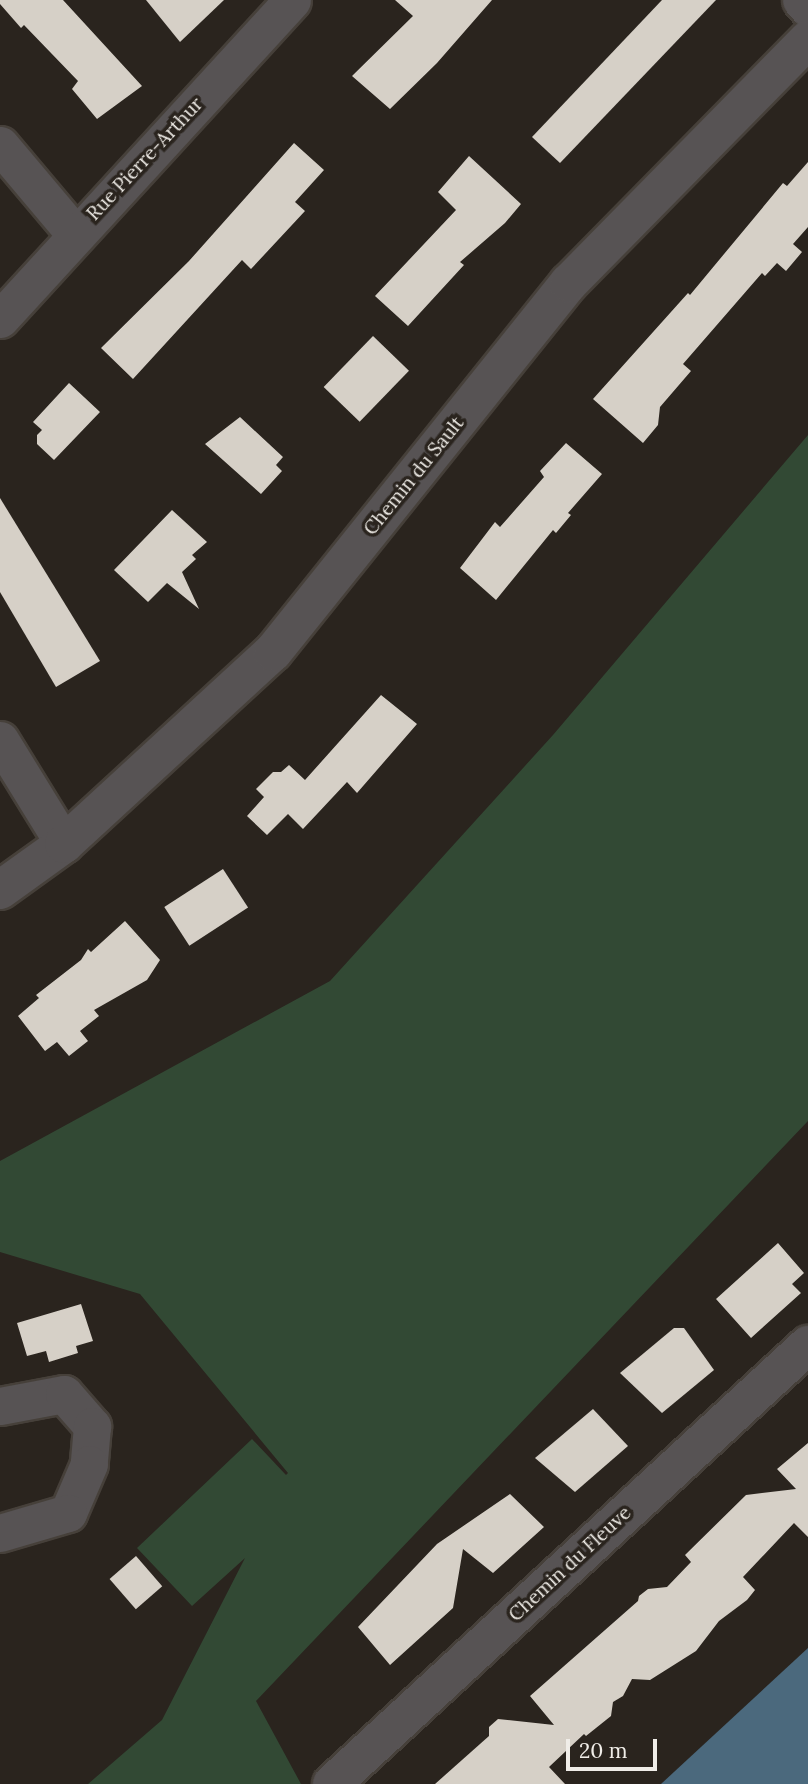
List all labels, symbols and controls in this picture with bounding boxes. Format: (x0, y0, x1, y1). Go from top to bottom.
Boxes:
street label: Rue Pierre-Arthur (82, 93, 208, 225)
street label: Chemin du Sault (359, 412, 469, 540)
street label: Chemin du Fleuve (504, 1502, 636, 1626)
scale bar (570, 1724, 661, 1768)
text: 20 m (579, 1737, 628, 1764)

